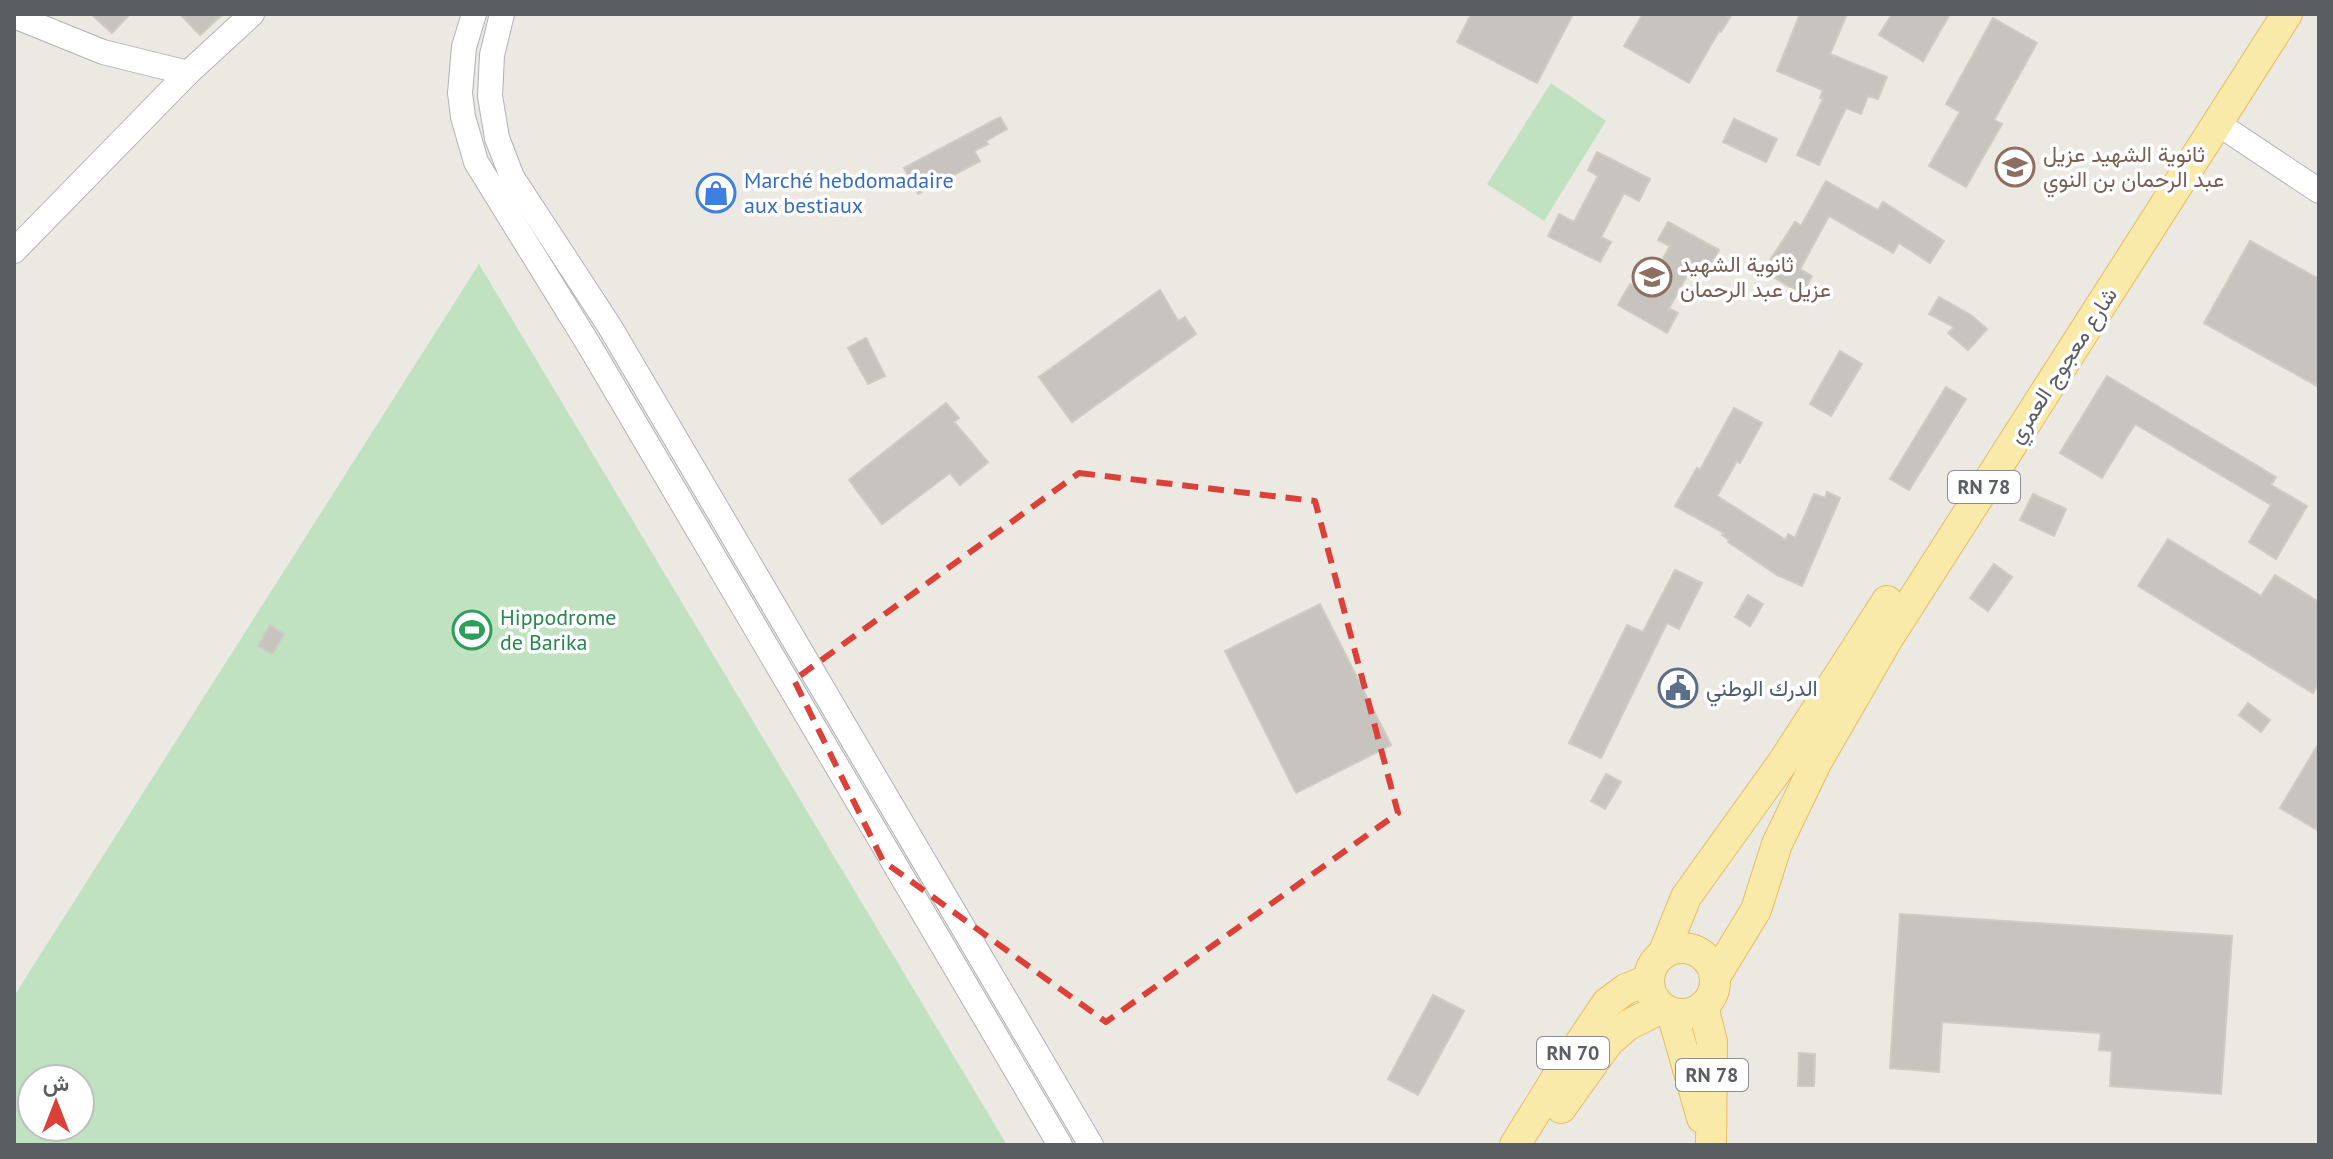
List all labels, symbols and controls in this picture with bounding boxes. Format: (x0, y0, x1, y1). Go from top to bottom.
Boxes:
place label: ثانوية الشهيد عزيل عبد الرحمان بن النوي (2043, 140, 2224, 198)
school or university icon: ثانوية الشهيد عزيل عبد الرحمان بن النوي (1994, 146, 2036, 188)
place label: Marché hebdomadaire aux bestiaux (744, 166, 954, 219)
shop icon: Marché hebdomadaire aux bestiaux (695, 172, 737, 214)
place label: ثانوية الشهيد عزيل عبد الرحمان (1680, 250, 1831, 303)
school or university icon: ثانوية الشهيد عزيل عبد الرحمان (1631, 256, 1673, 298)
street label: شارع معجوج العمري (2001, 282, 2127, 451)
road number: RN 78 (1948, 471, 2020, 503)
place label: Hippodrome de Barika (500, 603, 616, 656)
sports icon: Hippodrome de Barika (451, 609, 493, 651)
public building icon: الدرك الوطني (1657, 667, 1699, 709)
place label: الدرك الوطني (1706, 674, 1818, 707)
road number: RN 70 (1537, 1037, 1609, 1069)
road number: RN 78 (1676, 1059, 1748, 1091)
north arrow (16, 1063, 96, 1143)
text: ش (43, 1069, 69, 1097)

